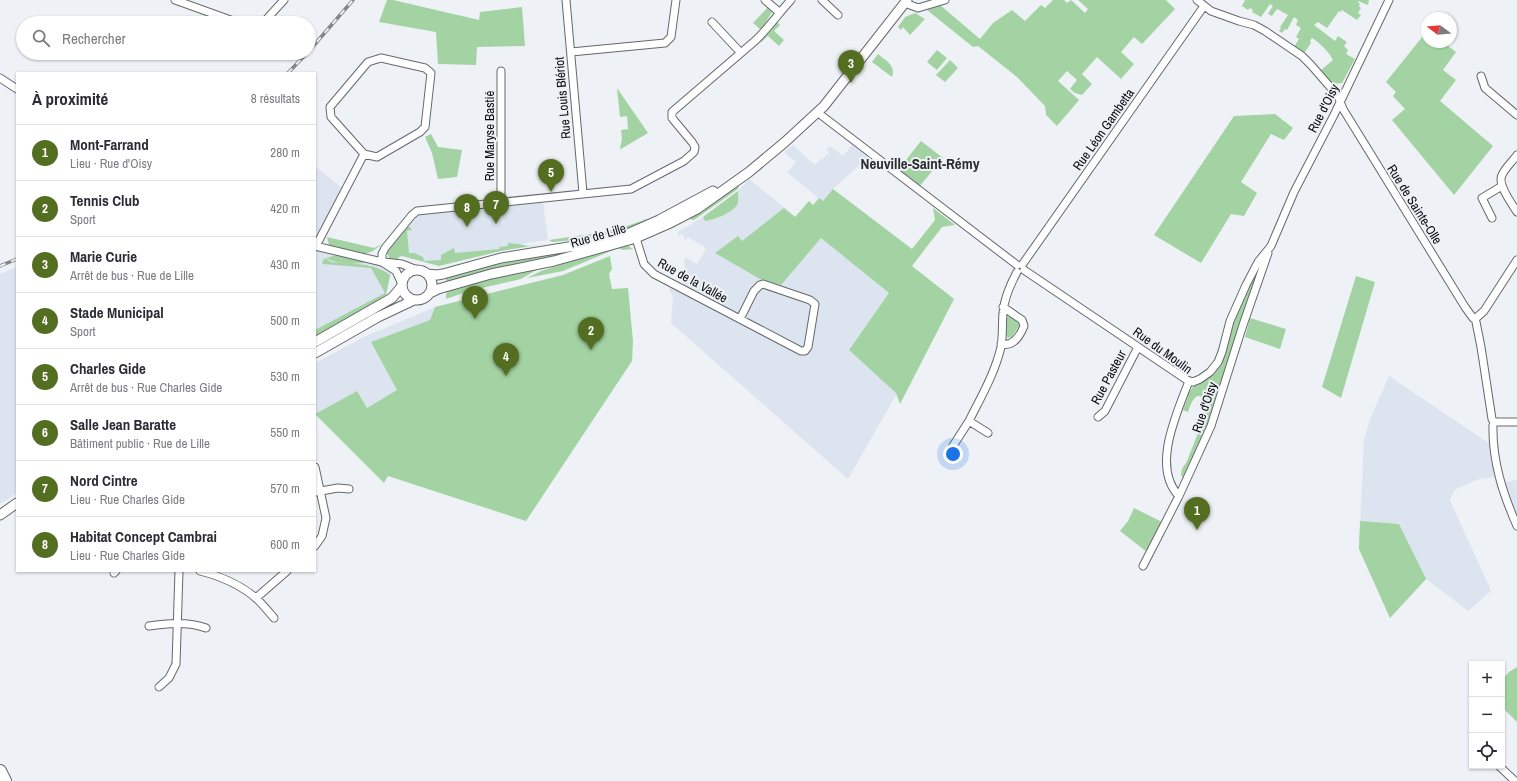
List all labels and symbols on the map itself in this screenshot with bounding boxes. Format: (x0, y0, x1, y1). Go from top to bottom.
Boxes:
north arrow (1421, 12, 1457, 48)
pin: 3 (838, 50, 864, 83)
street label: Rue Louis Blériot (550, 56, 575, 140)
street label: Rue d'Oisy (1304, 80, 1343, 135)
street label: Rue Léon Gambetta (1069, 85, 1138, 173)
street label: Rue Maryse Bastié (481, 91, 498, 181)
district label: Neuville-Saint-Rémy (861, 153, 980, 174)
pin: 5 (538, 159, 564, 192)
street label: Rue de Sainte-Olle (1383, 161, 1446, 247)
pin: 7 (483, 191, 509, 224)
pin: 8 (454, 194, 480, 227)
street label: Rue de Lille (568, 219, 628, 251)
street label: Rue de la Vallée (655, 254, 731, 307)
pin: 6 (462, 286, 488, 319)
pin: 2 (578, 317, 604, 350)
street label: Rue du Moulin (1130, 323, 1196, 378)
pin: 4 (493, 343, 519, 376)
street label: Rue Pasteur (1087, 347, 1130, 407)
street label: Rue d'Oisy (1188, 379, 1221, 435)
your location (943, 444, 963, 464)
pin: 1 (1184, 497, 1210, 530)

